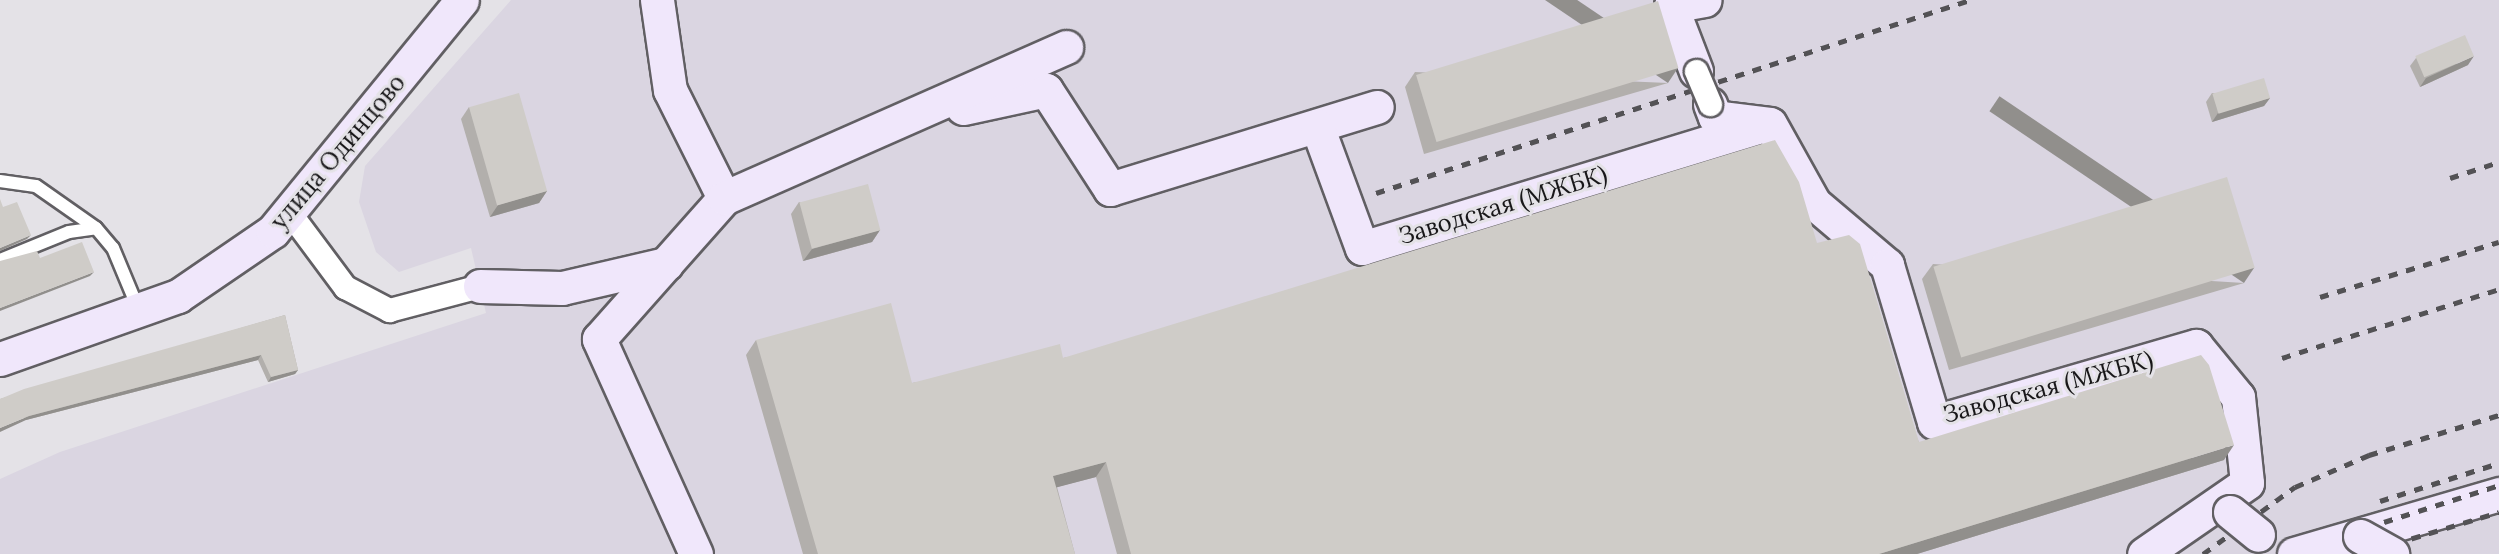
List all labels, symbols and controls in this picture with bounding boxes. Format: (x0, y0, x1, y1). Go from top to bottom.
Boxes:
street label: улица Одинцово (265, 68, 411, 236)
street label: Заводская (МЖБК) (1395, 160, 1611, 250)
street label: Заводская (МЖБК) (1940, 345, 2156, 429)

